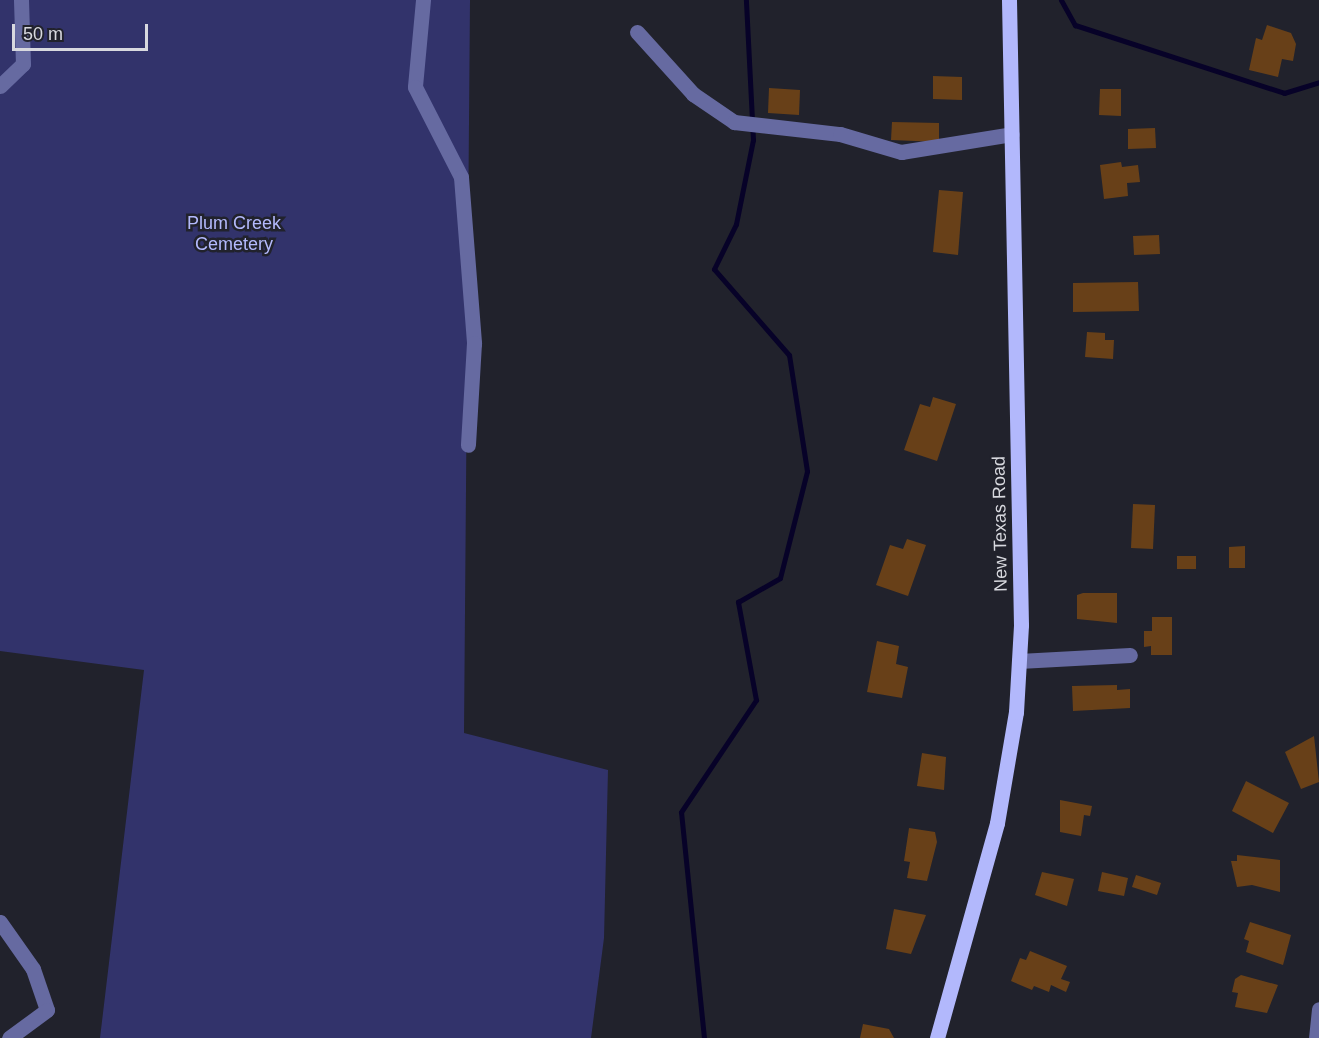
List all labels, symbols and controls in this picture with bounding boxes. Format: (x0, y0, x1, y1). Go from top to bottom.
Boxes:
scale bar (15, 12, 152, 50)
text: 50 m (23, 24, 63, 44)
park label: Plum Creek Cemetery (187, 213, 281, 256)
street label: New Texas Road (988, 456, 1012, 592)

